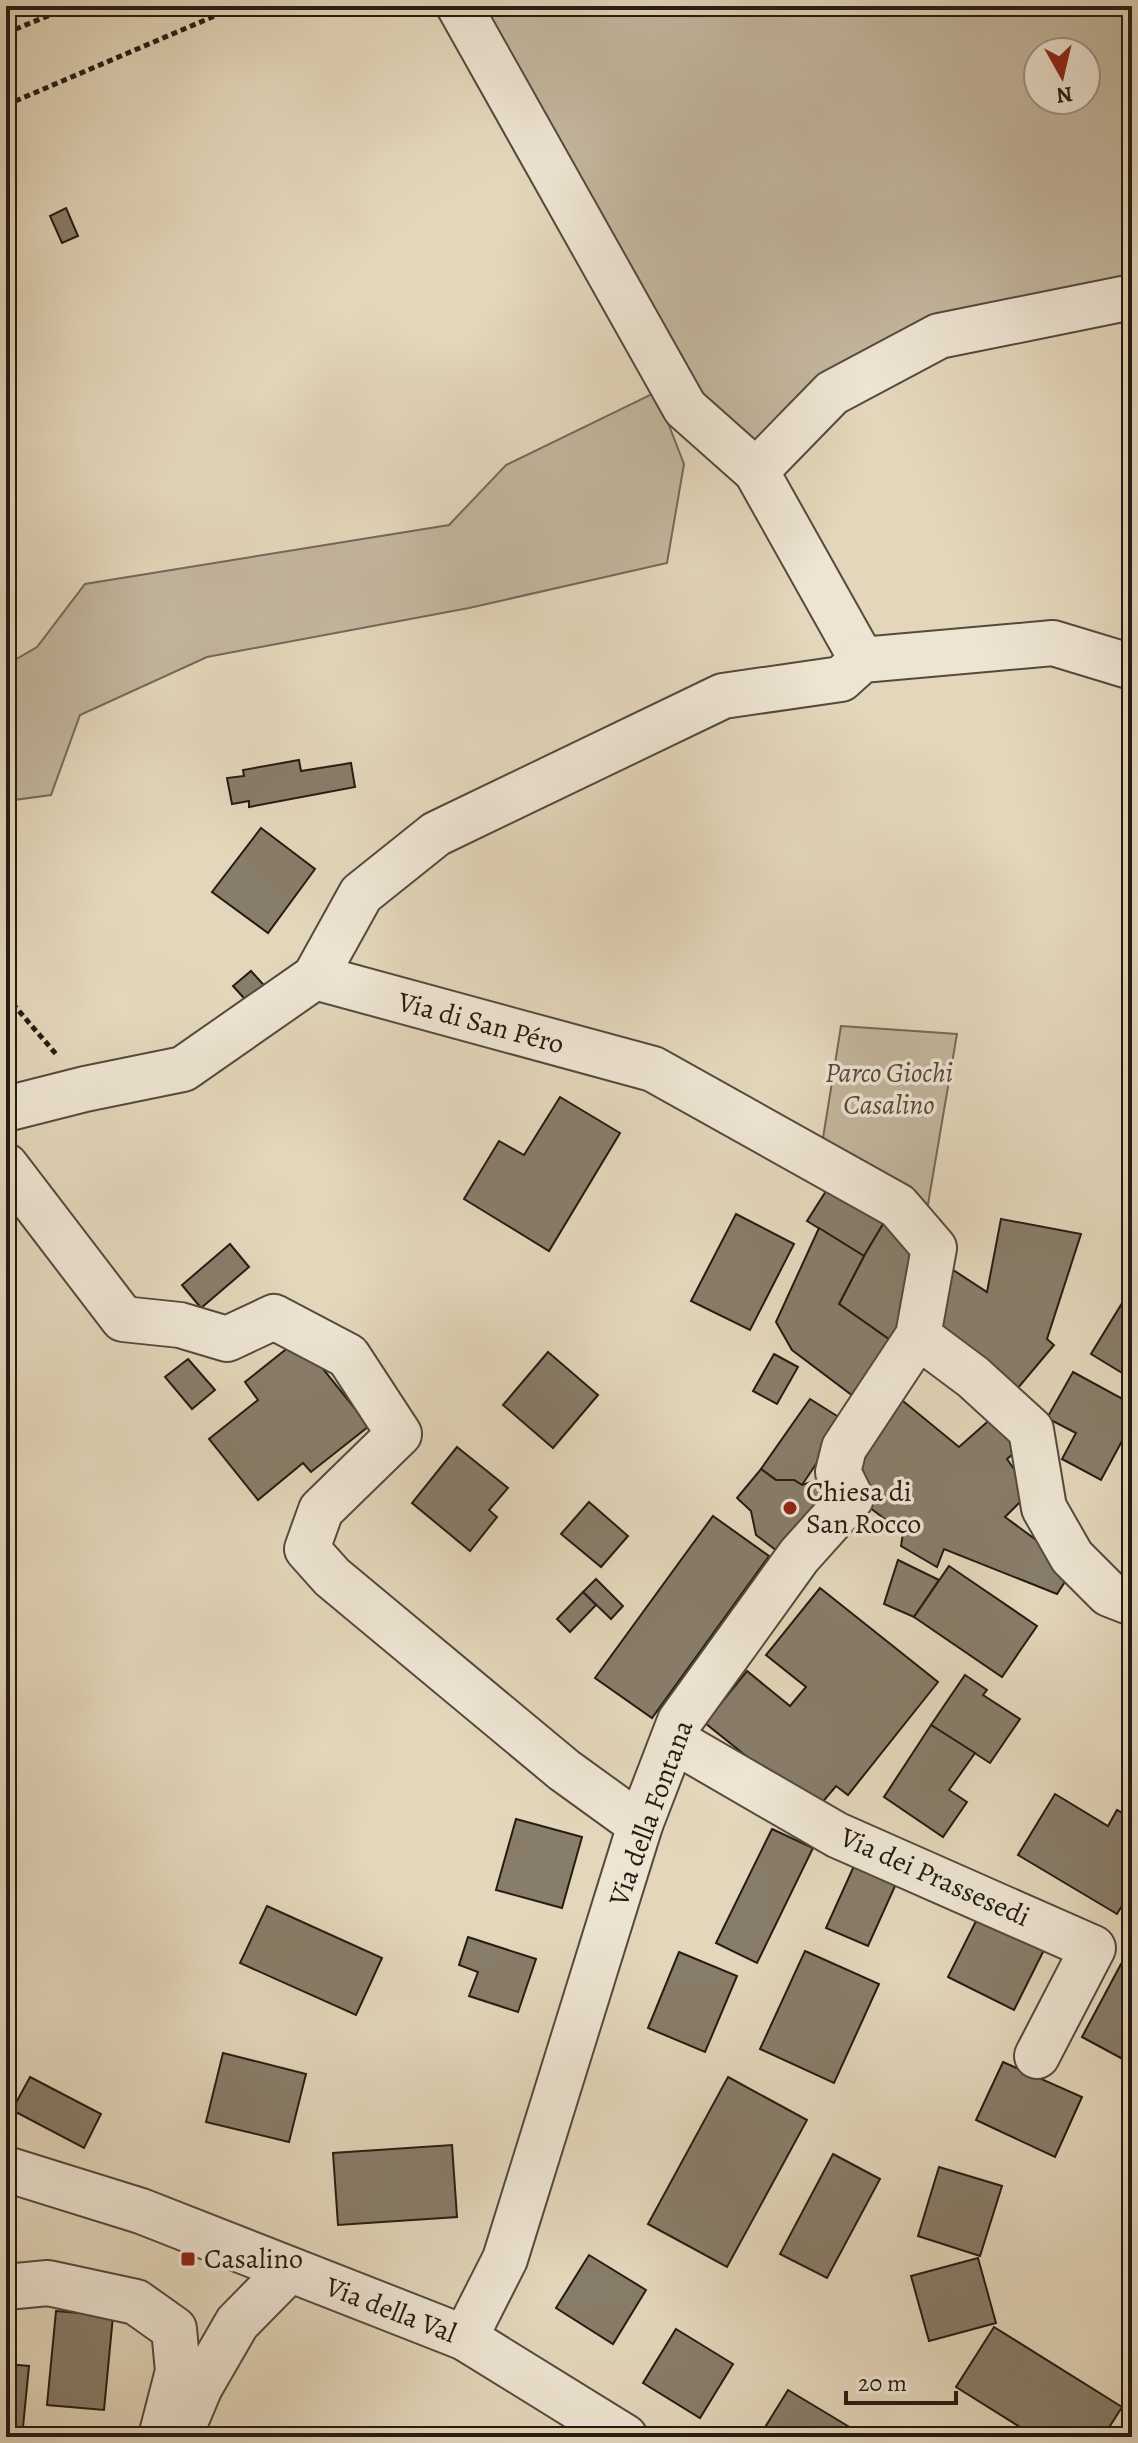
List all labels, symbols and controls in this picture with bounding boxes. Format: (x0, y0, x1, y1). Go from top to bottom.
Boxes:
north arrow (1022, 36, 1102, 116)
text: N (1055, 79, 1075, 111)
street label: Via di San Péro (393, 982, 568, 1063)
park label: Parco Giochi Casalino (825, 1054, 953, 1124)
place label: Chiesa di San Rocco (806, 1473, 921, 1543)
marker: Chiesa di San Rocco (781, 1499, 799, 1517)
street label: Via della Fontana (599, 1715, 702, 1912)
street label: Via dei Prassesedi (833, 1818, 1036, 1936)
place label: Casalino (204, 2240, 303, 2278)
marker: Casalino (179, 2250, 197, 2268)
street label: Via della Val (319, 2267, 462, 2352)
scale bar (846, 2355, 956, 2405)
text: 20 m (858, 2367, 907, 2399)

